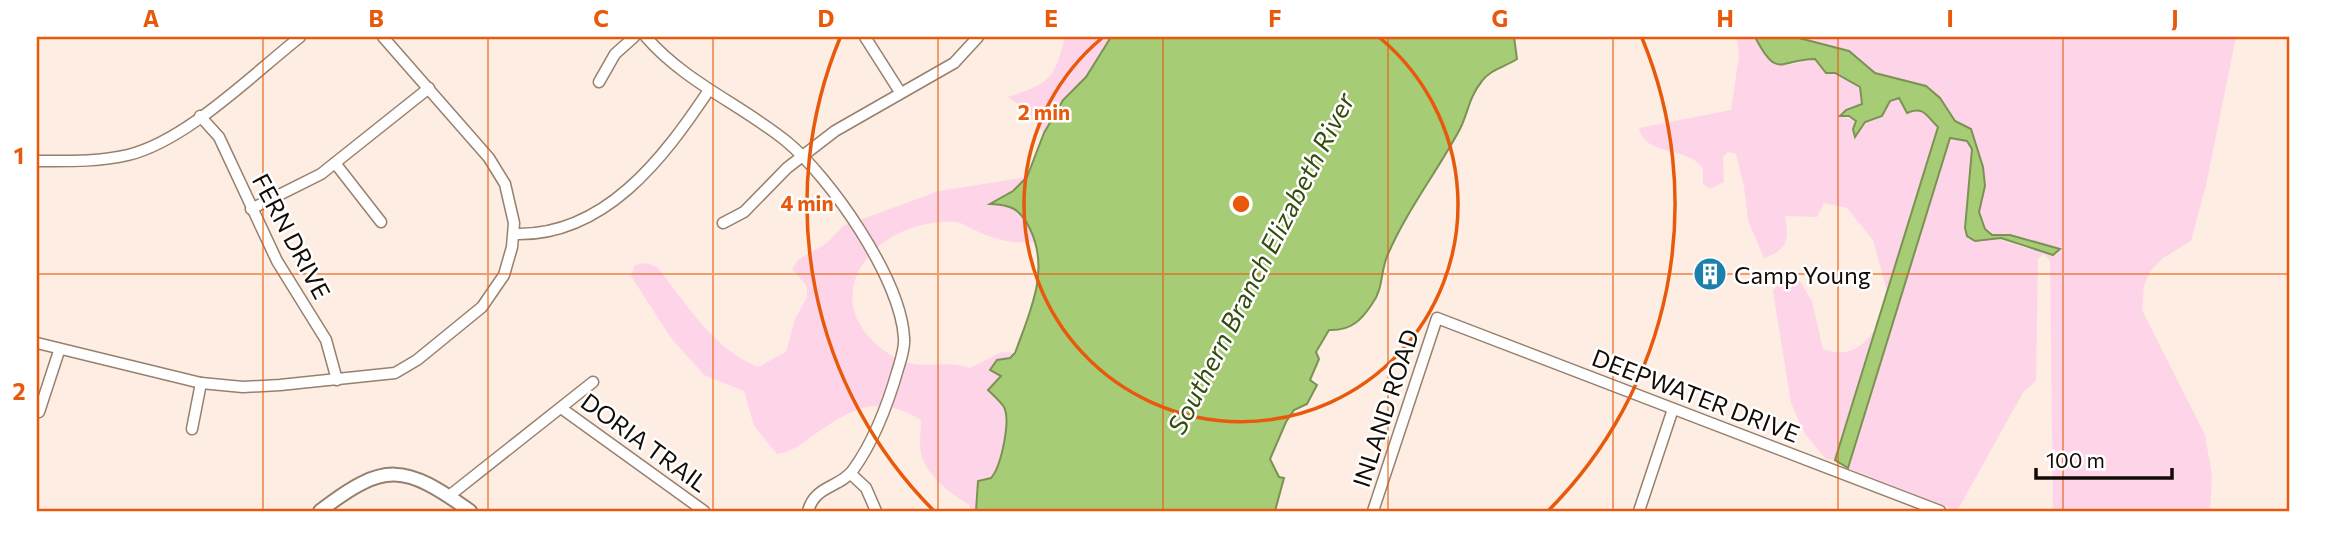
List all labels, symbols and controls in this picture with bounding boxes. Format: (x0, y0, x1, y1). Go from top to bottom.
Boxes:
text: A (143, 4, 160, 32)
text: B (368, 4, 384, 32)
text: C (593, 4, 609, 32)
text: D (818, 4, 835, 32)
text: E (1044, 4, 1058, 32)
text: F (1268, 4, 1282, 32)
text: G (1492, 4, 1508, 32)
text: H (1716, 4, 1734, 32)
text: I (1946, 4, 1954, 32)
text: J (2171, 4, 2179, 32)
water label: Southern Branch Elizabeth River (1160, 86, 1361, 439)
text: 2 min (1018, 99, 1070, 124)
text: 1 (14, 141, 24, 169)
street label: FERN DRIVE (247, 168, 337, 304)
text: 4 min (780, 190, 834, 215)
centre of rings (1229, 192, 1253, 216)
building icon: Camp Young (1691, 255, 1729, 293)
place label: Camp Young (1734, 260, 1871, 289)
street label: INLAND ROAD (1346, 325, 1424, 491)
street label: DEEPWATER DRIVE (1588, 342, 1804, 448)
text: 2 (12, 377, 26, 405)
street label: DORIA TRAIL (576, 386, 714, 498)
scale bar (2036, 436, 2172, 480)
text: 100 m (2046, 447, 2105, 472)

